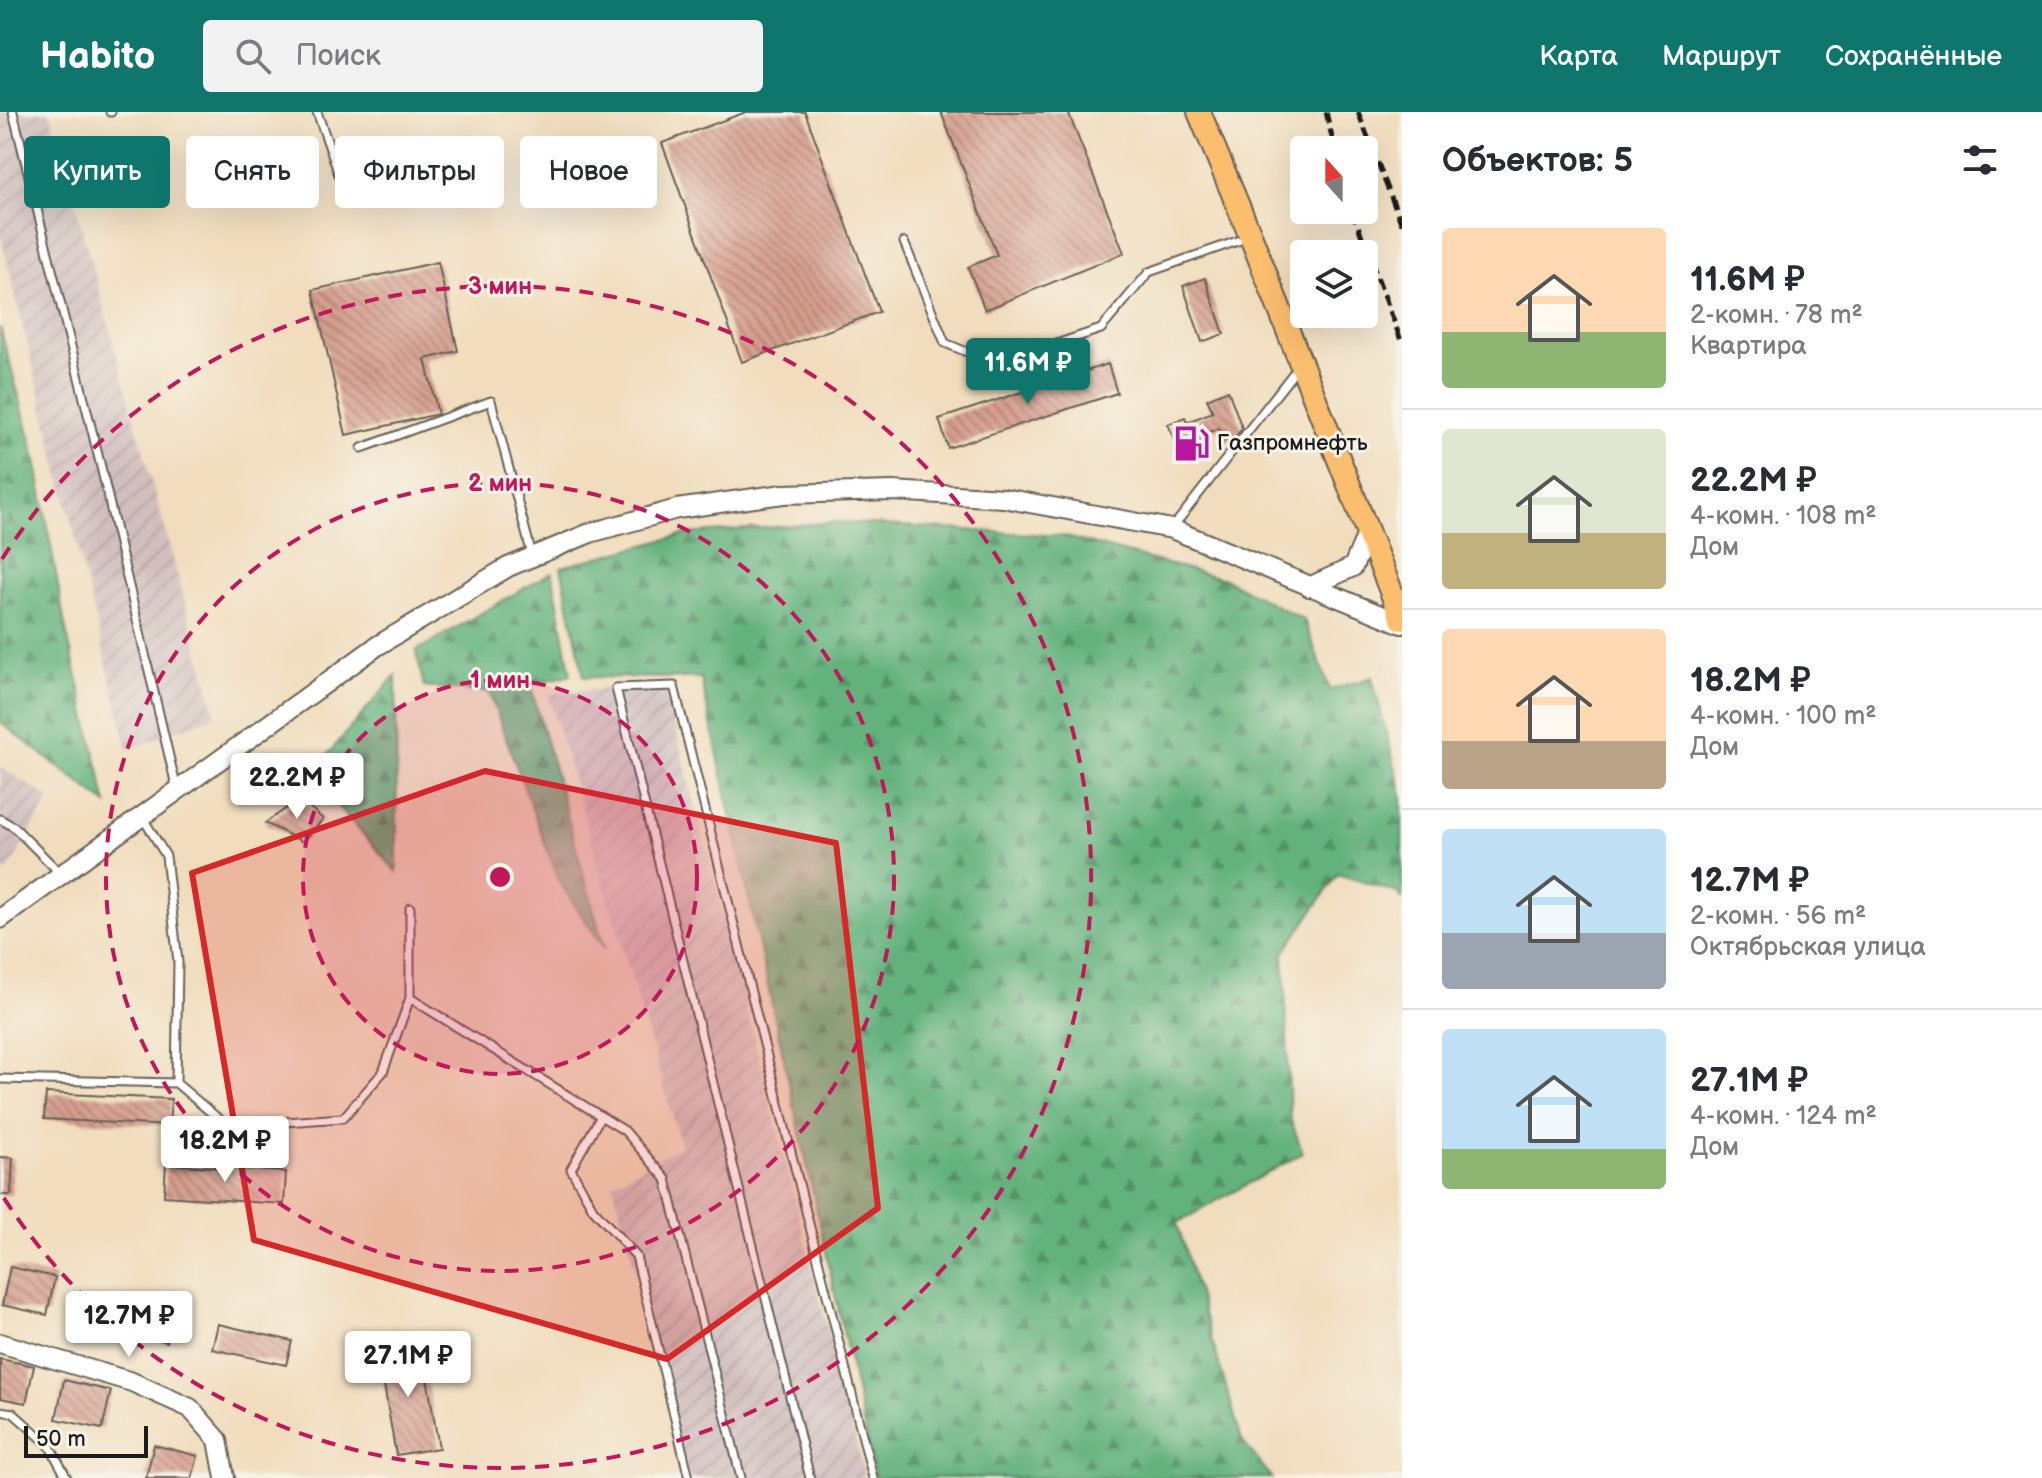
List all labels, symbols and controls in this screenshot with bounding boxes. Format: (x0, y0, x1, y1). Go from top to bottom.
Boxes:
search box (203, 20, 763, 92)
text: Habito (40, 34, 155, 79)
icon: search (231, 34, 275, 78)
text: Поиск (295, 38, 381, 74)
text: Карта (1539, 40, 1618, 73)
text: Маршрут (1662, 40, 1781, 73)
text: Сохранённые (1825, 40, 2002, 73)
chip: Купить (24, 136, 170, 208)
chip: Снять (186, 136, 319, 208)
chip: Фильтры (335, 136, 504, 208)
chip: Новое (520, 136, 657, 208)
north arrow (1290, 136, 1378, 224)
map controls (1290, 136, 1378, 328)
icon: filters (1958, 138, 2002, 182)
text: Объектов: 5 (1442, 140, 1633, 181)
button: layers (1290, 240, 1378, 328)
text: 11.6M ₽ (1690, 259, 1805, 300)
icon: home (1506, 260, 1602, 356)
text: 3 мин (468, 272, 532, 301)
text: 2-комн. · 78 m² (1690, 300, 1863, 331)
text: Квартира (1690, 331, 1807, 362)
pin: 11.6M ₽ (954, 338, 1102, 406)
text: 11.6M ₽ (984, 348, 1072, 379)
fuel station icon: Газпромнефть (1172, 424, 1210, 462)
place label: Газпромнефть (1217, 430, 1368, 457)
text: 22.2M ₽ (1690, 460, 1817, 501)
icon: home (1506, 461, 1602, 557)
text: 2 мин (468, 469, 532, 498)
text: 4-комн. · 108 m² (1690, 501, 1876, 532)
text: Дом (1690, 532, 1739, 563)
text: 18.2M ₽ (1690, 660, 1811, 701)
icon: home (1506, 661, 1602, 757)
text: 1 мин (470, 666, 530, 695)
text: 4-комн. · 100 m² (1690, 701, 1877, 732)
text: Дом (1690, 732, 1739, 763)
pin: 22.2M ₽ (223, 753, 371, 821)
text: 22.2M ₽ (248, 763, 346, 794)
text: 12.7M ₽ (1690, 860, 1809, 901)
icon: home (1506, 861, 1602, 957)
centre of rings (486, 863, 514, 891)
text: 2-комн. · 56 m² (1690, 901, 1866, 932)
text: Октябрьская улица (1690, 932, 1926, 963)
text: 27.1M ₽ (1690, 1060, 1808, 1101)
icon: home (1506, 1061, 1602, 1157)
text: 4-комн. · 124 m² (1690, 1101, 1877, 1132)
pin: 18.2M ₽ (151, 1116, 299, 1184)
text: 18.2M ₽ (179, 1126, 271, 1157)
text: Дом (1690, 1132, 1739, 1163)
pin: 12.7M ₽ (55, 1291, 203, 1359)
text: 12.7M ₽ (83, 1301, 175, 1332)
pin: 27.1M ₽ (334, 1331, 482, 1399)
text: 27.1M ₽ (363, 1341, 453, 1372)
scale bar (24, 1422, 148, 1458)
text: 50 m (36, 1426, 86, 1453)

